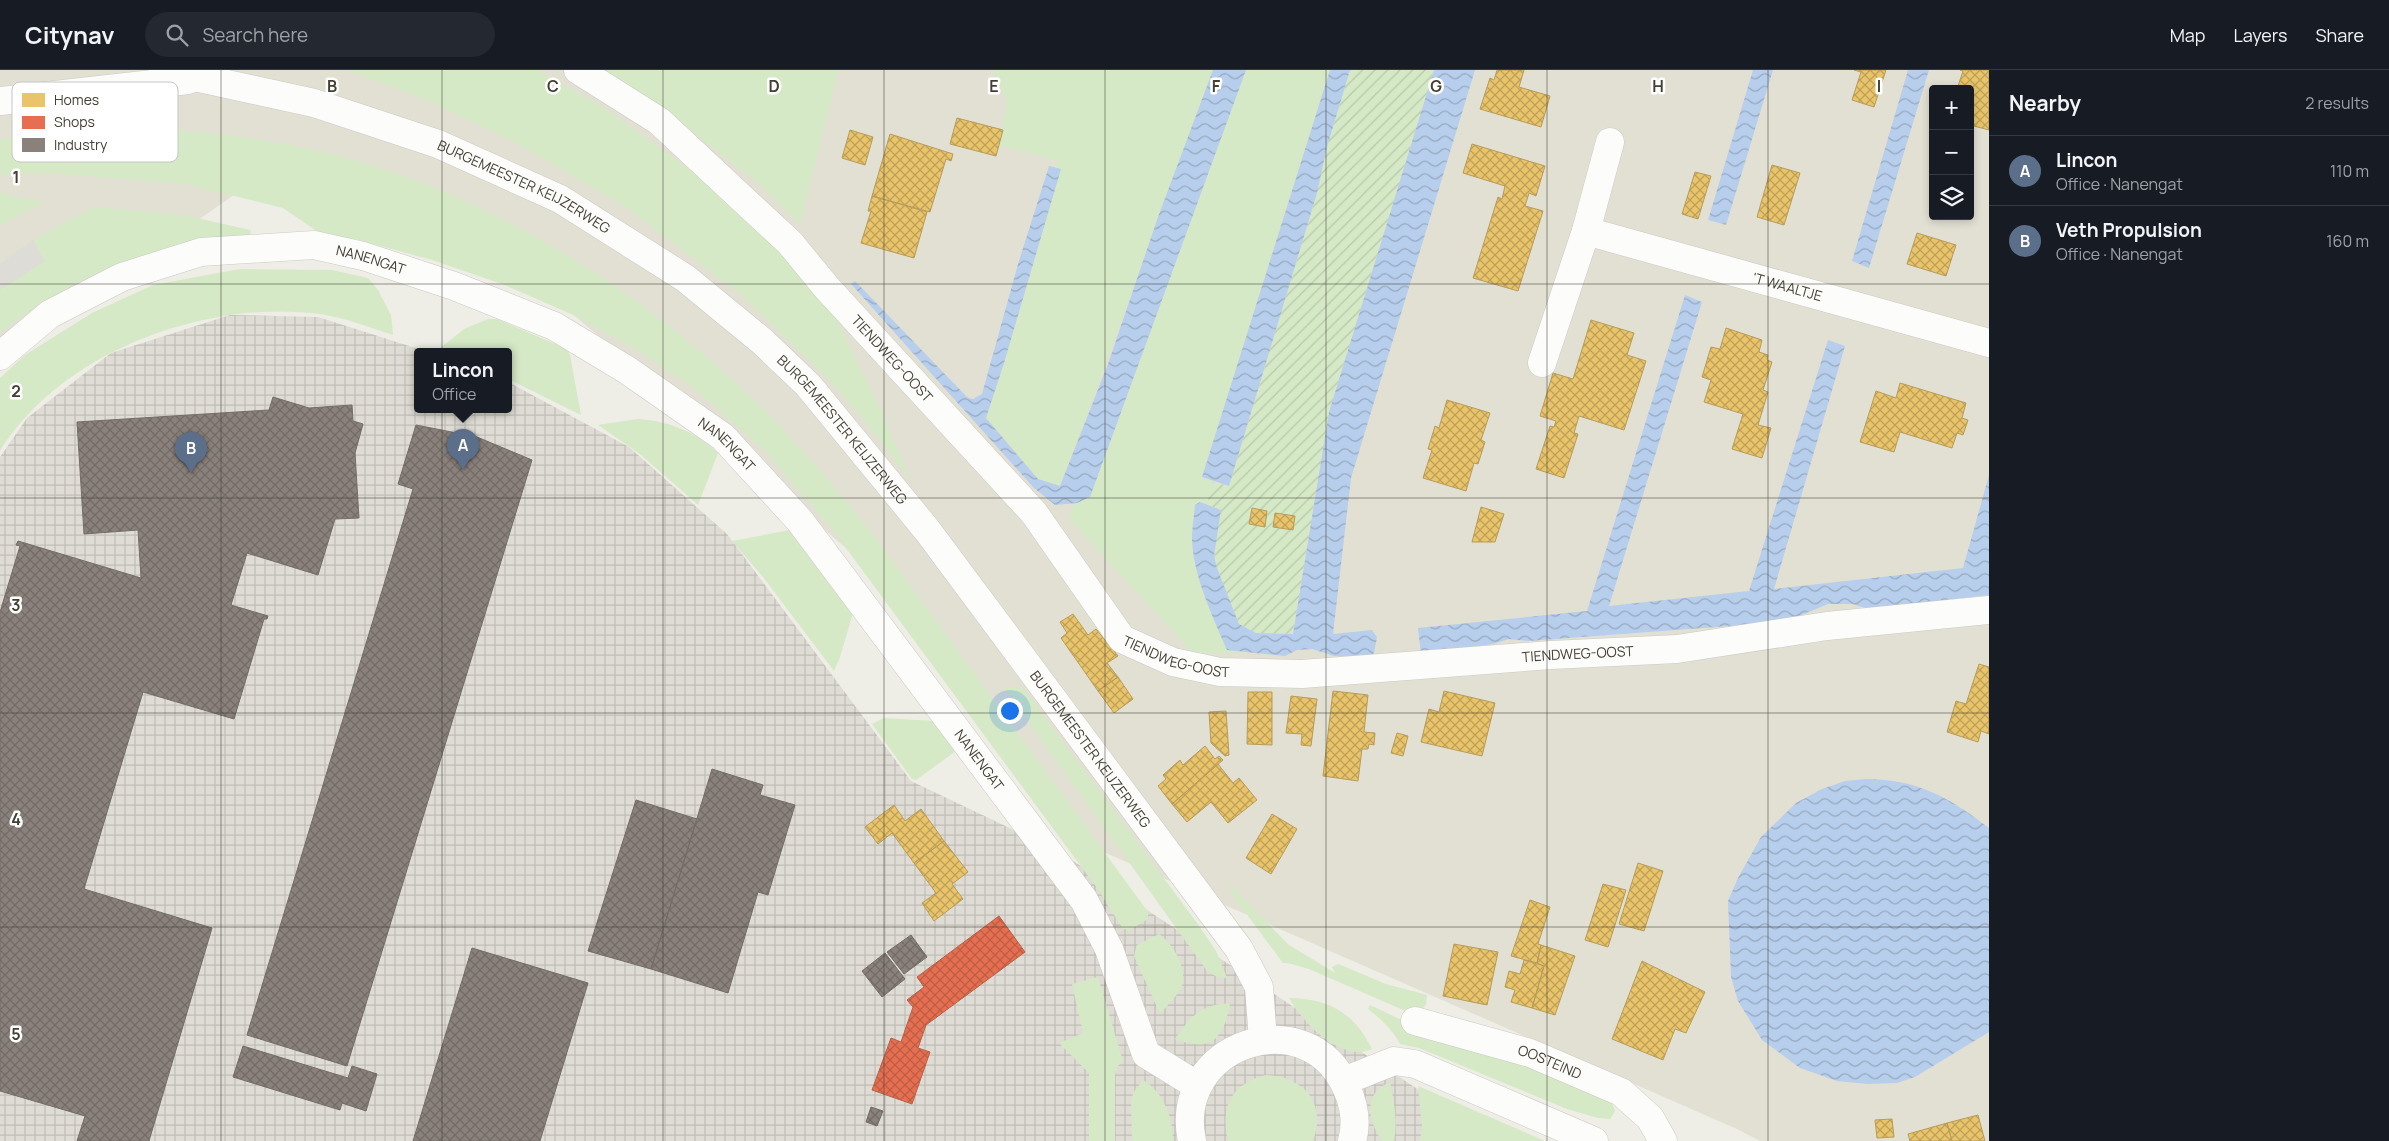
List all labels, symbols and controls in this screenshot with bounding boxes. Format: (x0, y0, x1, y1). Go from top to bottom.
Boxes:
search box (145, 12, 495, 57)
text: Citynav (25, 18, 115, 51)
icon: search (163, 21, 191, 49)
text: Search here (203, 22, 308, 48)
text: Map (2170, 23, 2205, 47)
text: Layers (2233, 23, 2287, 47)
text: Share (2315, 23, 2364, 47)
text: B (327, 75, 337, 97)
text: C (547, 75, 559, 97)
text: D (768, 75, 780, 97)
text: E (989, 75, 999, 97)
text: F (1212, 75, 1221, 97)
text: G (1430, 75, 1442, 97)
text: H (1652, 75, 1664, 97)
text: I (1877, 75, 1881, 97)
legend (12, 82, 178, 162)
map controls (1929, 85, 1974, 220)
button: + (1929, 85, 1974, 130)
text: Nearby (2009, 89, 2081, 117)
text: Homes (54, 90, 99, 109)
text: 2 results (2305, 92, 2369, 114)
text: Shops (54, 112, 95, 131)
button: − (1929, 130, 1974, 175)
text: Industry (54, 135, 108, 154)
street label: BURGEMEESTER KEIJZERWEG (435, 135, 614, 237)
text: Lincon (2056, 147, 2117, 173)
text: A (2020, 160, 2030, 182)
text: 110 m (2330, 160, 2369, 182)
text: 1 (12, 166, 20, 188)
text: Office · Nanengat (2056, 173, 2183, 195)
button: layers (1929, 175, 1974, 220)
text: Veth Propulsion (2056, 217, 2202, 243)
text: B (2020, 230, 2030, 252)
text: 160 m (2326, 230, 2369, 252)
street label: NANENGAT (334, 240, 409, 279)
text: Office · Nanengat (2056, 243, 2183, 265)
street label: 'T WAALTJE (1750, 268, 1825, 305)
street label: TIENDWEG-OOST (847, 311, 938, 406)
popup (414, 348, 512, 413)
street label: BURGEMEESTER KEIJZERWEG (773, 350, 912, 508)
text: Lincon (432, 357, 494, 383)
text: 2 (11, 380, 21, 402)
text: Office (432, 383, 476, 405)
street label: NANENGAT (695, 413, 760, 476)
pin: A (447, 429, 479, 470)
pin: B (175, 432, 207, 473)
text: 3 (11, 594, 21, 616)
street label: TIENDWEG-OOST (1120, 631, 1230, 681)
street label: TIENDWEG-OOST (1521, 641, 1635, 666)
street label: BURGEMEESTER KEIJZERWEG (1026, 667, 1155, 831)
your location (997, 698, 1023, 724)
street label: NANENGAT (950, 725, 1009, 795)
text: 4 (11, 808, 21, 830)
text: 5 (11, 1023, 21, 1045)
street label: OOSTEIND (1516, 1040, 1585, 1083)

